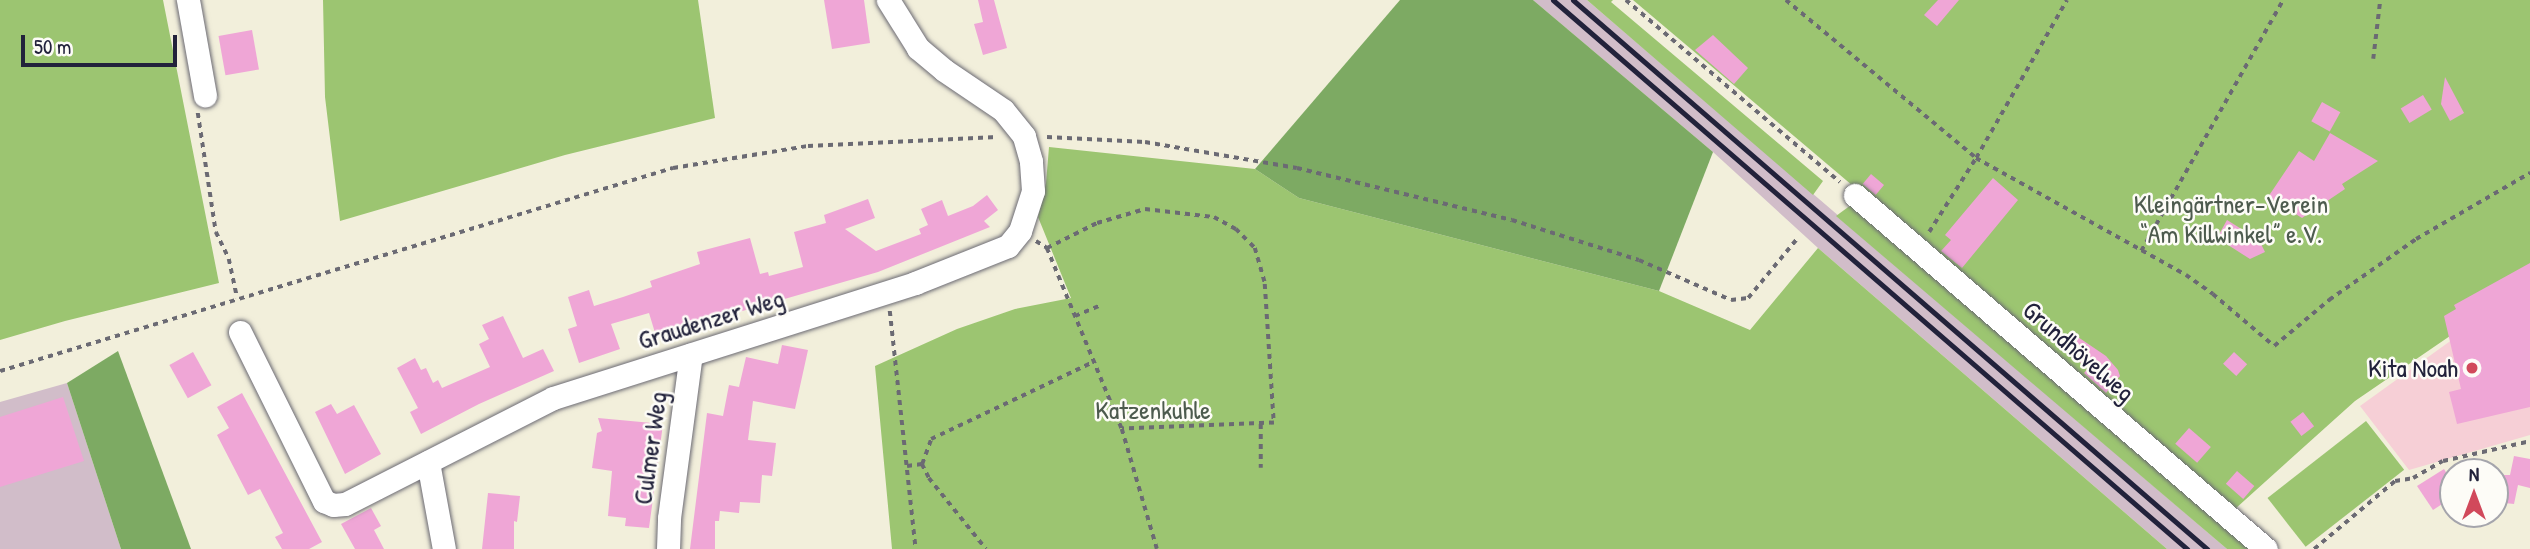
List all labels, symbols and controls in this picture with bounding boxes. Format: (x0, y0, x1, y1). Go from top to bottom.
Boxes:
scale bar (24, 21, 180, 65)
text: 50 m (34, 32, 71, 61)
park label: Kleingärtner-Verein “Am Killwinkel” e.V. (2134, 188, 2328, 249)
street label: Graudenzer Weg (634, 282, 788, 356)
street label: Grundhövelweg (2017, 294, 2141, 408)
place label: Kita Noah (2368, 352, 2458, 384)
marker: Kita Noah (2464, 360, 2480, 376)
street label: Culmer Weg (627, 390, 673, 506)
park label: Katzenkuhle (1095, 394, 1211, 426)
north arrow (2439, 458, 2509, 528)
text: N (2469, 461, 2479, 487)

